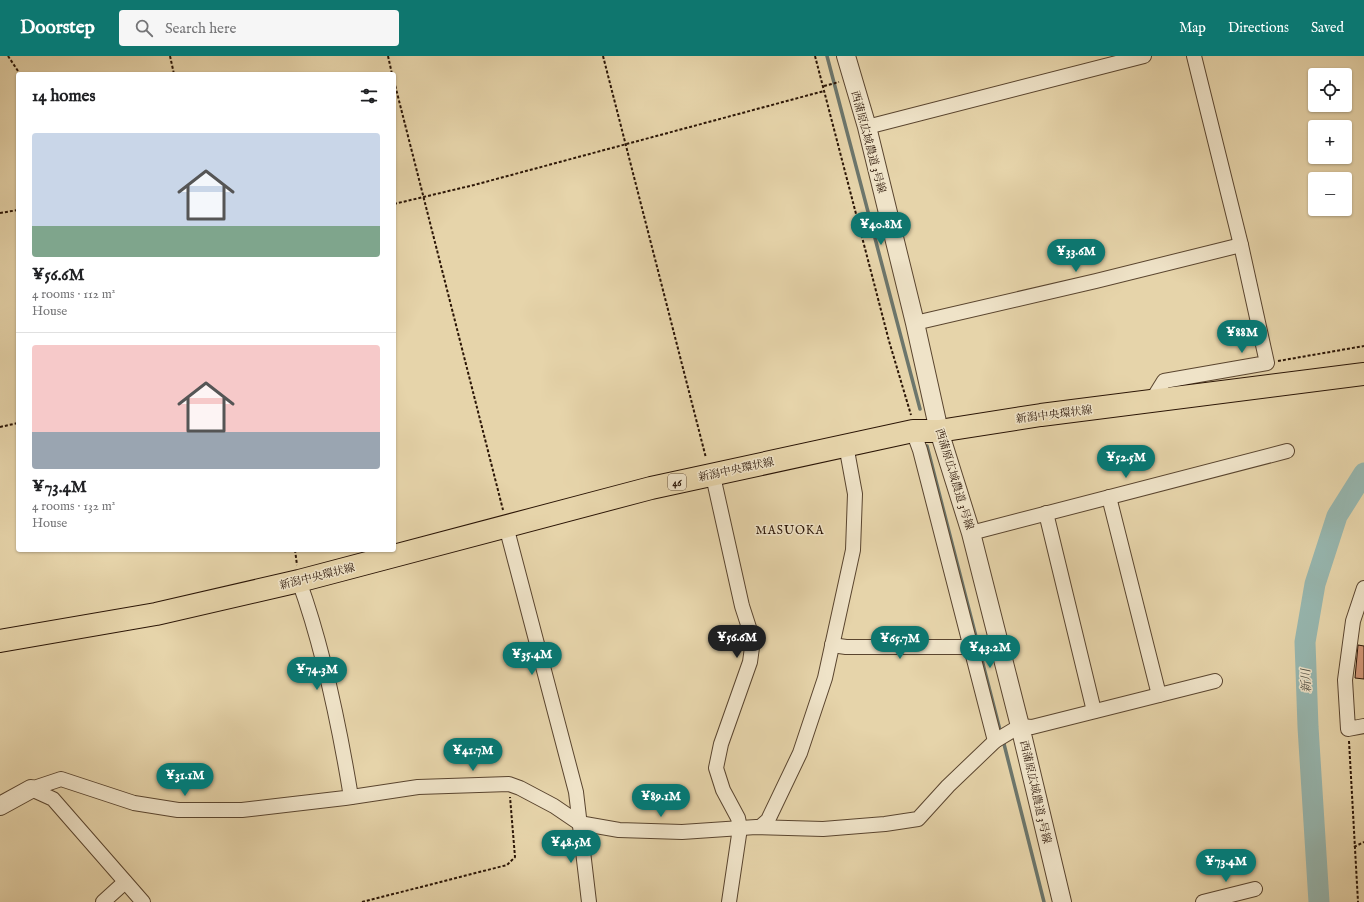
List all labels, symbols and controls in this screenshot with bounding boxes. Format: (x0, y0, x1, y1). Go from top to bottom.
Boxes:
search box (119, 10, 399, 46)
text: Doorstep (20, 16, 95, 40)
icon: search (133, 17, 155, 39)
text: Search here (165, 19, 236, 38)
text: Map (1179, 19, 1206, 37)
text: Directions (1228, 19, 1289, 37)
text: Saved (1311, 19, 1344, 37)
map controls (1308, 68, 1352, 216)
button: locate (1308, 68, 1352, 112)
icon: filters (358, 85, 380, 107)
text: 14 homes (32, 86, 95, 107)
street label: 西蒲原広域農道 3号線 (848, 89, 888, 195)
button: + (1308, 120, 1352, 164)
icon: home (170, 159, 242, 231)
button: − (1308, 172, 1352, 216)
pin: ¥40.8M (848, 212, 914, 246)
text: ¥40.8M (860, 216, 902, 233)
pin: ¥33.6M (1043, 239, 1109, 273)
text: ¥33.6M (1056, 243, 1096, 260)
text: ¥56.6M (32, 265, 84, 286)
text: 4 rooms · 112 m² (32, 286, 115, 303)
text: House (32, 303, 67, 320)
pin: ¥88M (1218, 320, 1266, 354)
text: ¥88M (1226, 324, 1258, 341)
icon: home (170, 371, 242, 443)
street label: 新潟中央環状線 (1015, 403, 1093, 427)
street label: 西蒲原広域農道 3号線 (932, 427, 976, 532)
pin: ¥52.5M (1093, 445, 1159, 479)
text: ¥52.5M (1106, 449, 1146, 466)
street label: 新潟中央環状線 (697, 455, 775, 485)
road number: 46 (668, 474, 686, 490)
text: ¥73.4M (32, 477, 87, 498)
text: 4 rooms · 132 m² (32, 498, 115, 515)
text: House (32, 515, 67, 532)
district label: MASUOKA (755, 523, 825, 538)
street label: 新潟中央環状線 (278, 561, 356, 593)
pin: ¥56.6M (704, 625, 770, 659)
pin: ¥65.7M (867, 626, 933, 660)
text: ¥56.6M (717, 629, 757, 646)
text: ¥65.7M (880, 630, 920, 647)
pin: ¥43.2M (957, 635, 1023, 669)
text: ¥43.2M (969, 639, 1011, 656)
pin: ¥35.4M (499, 642, 565, 676)
text: ¥35.4M (512, 646, 552, 663)
pin: ¥74.3M (284, 657, 350, 691)
text: ¥74.3M (296, 661, 338, 678)
water label: 新川 (1299, 667, 1314, 693)
pin: ¥41.7M (440, 738, 506, 772)
street label: 西蒲原広域農道 3号線 (1016, 739, 1054, 845)
text: ¥41.7M (452, 742, 494, 759)
pin: ¥31.1M (152, 763, 218, 797)
text: ¥31.1M (165, 767, 205, 784)
pin: ¥89.1M (628, 784, 694, 818)
text: ¥89.1M (641, 788, 681, 805)
pin: ¥48.5M (538, 830, 604, 864)
text: ¥48.5M (551, 834, 591, 851)
pin: ¥73.4M (1193, 849, 1259, 883)
text: ¥73.4M (1205, 853, 1247, 870)

